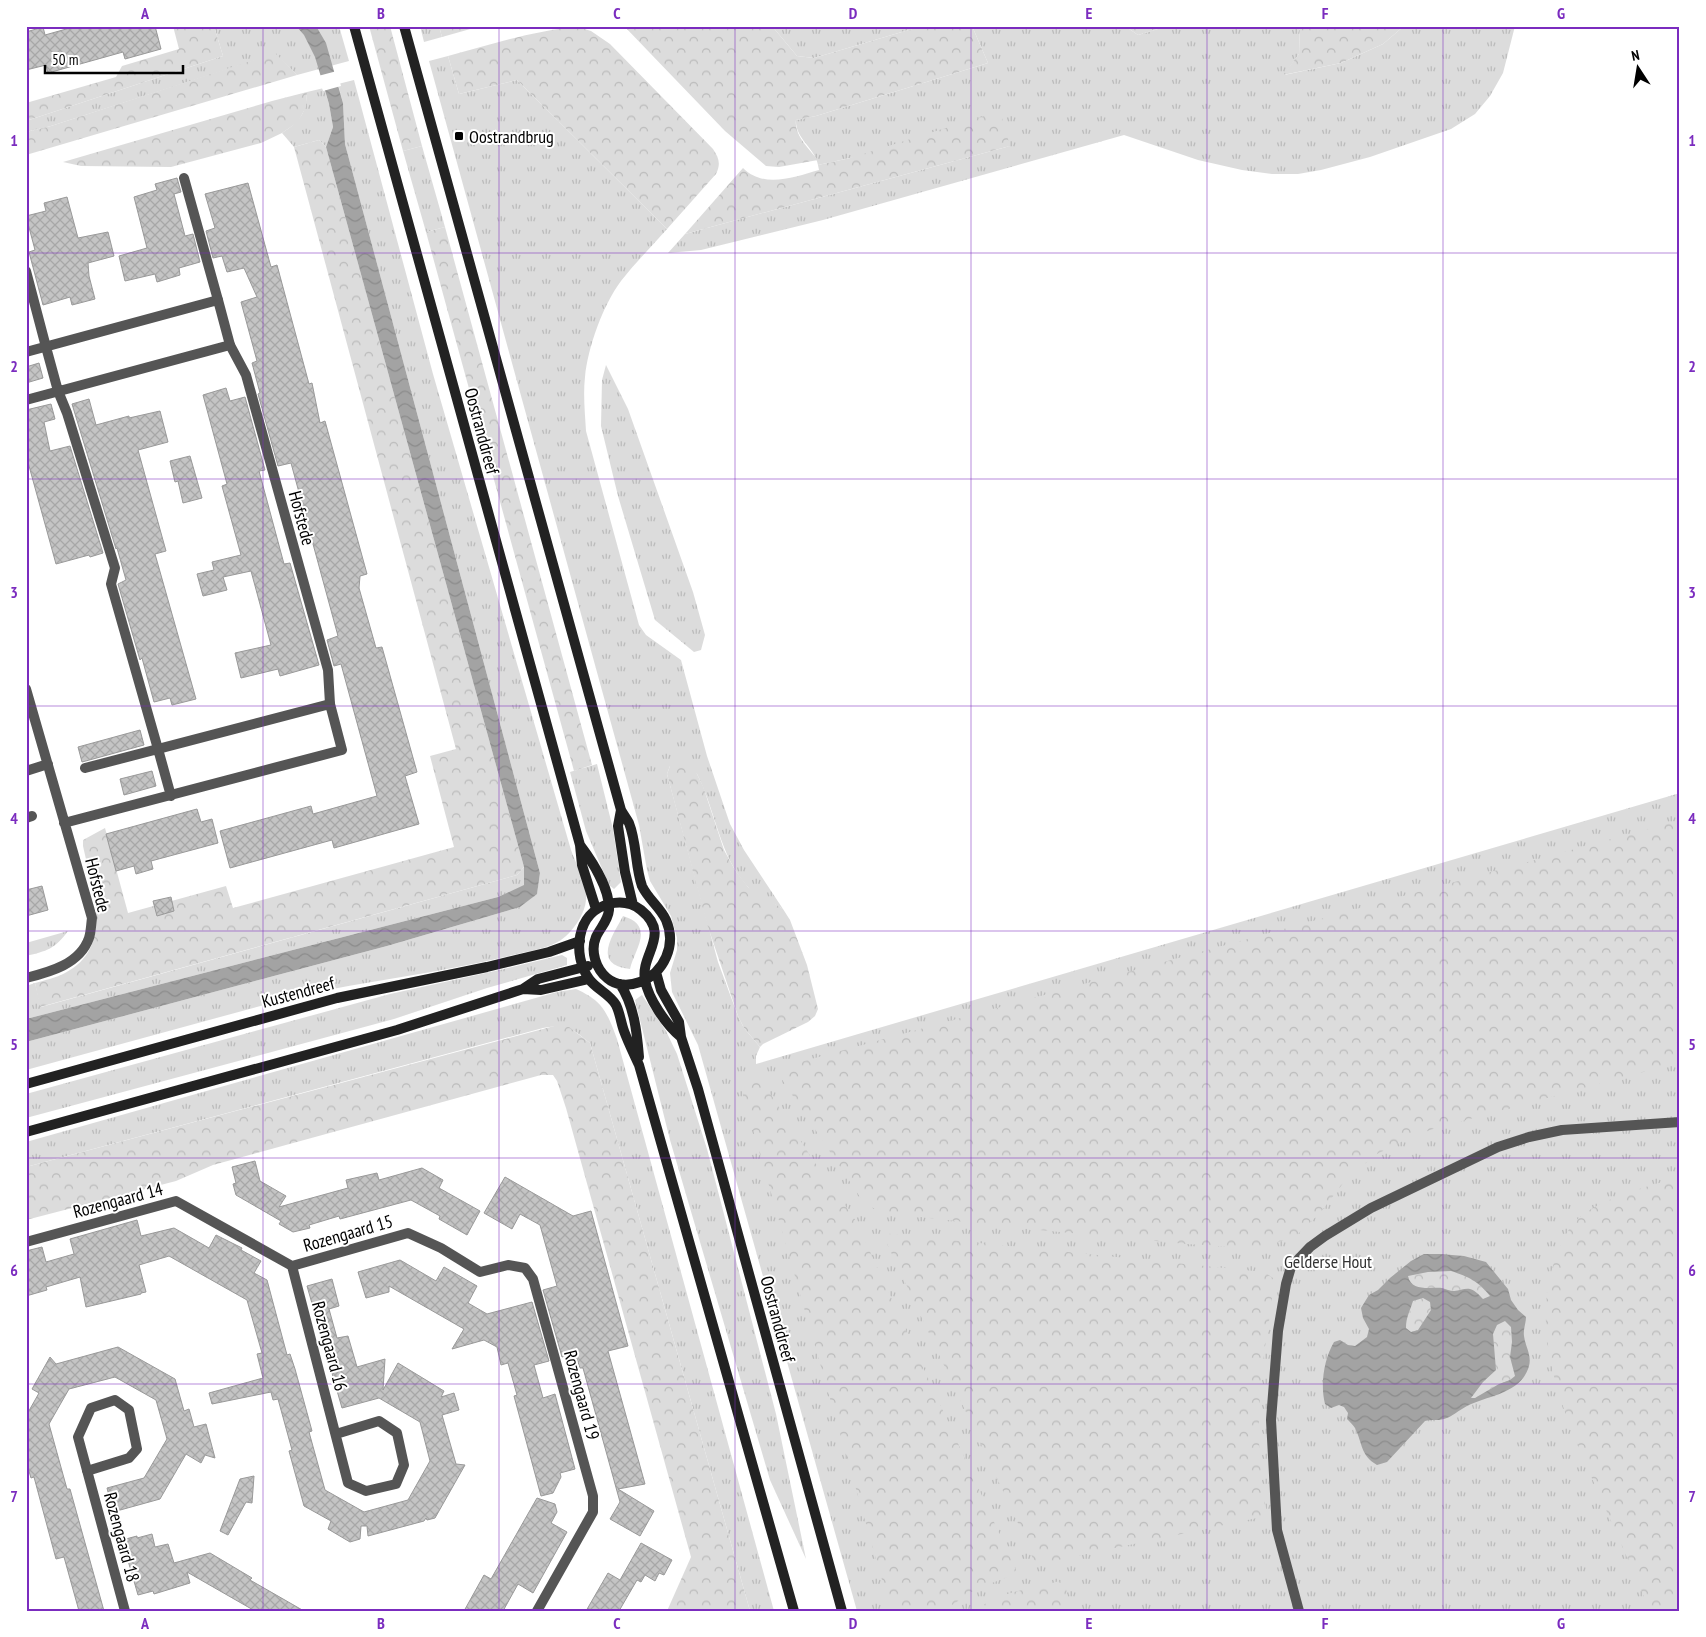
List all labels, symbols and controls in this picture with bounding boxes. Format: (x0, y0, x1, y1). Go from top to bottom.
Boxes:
text: A (140, 3, 150, 23)
text: B (377, 3, 385, 23)
text: C (613, 3, 621, 23)
text: D (849, 3, 858, 23)
text: E (1086, 3, 1093, 23)
text: F (1322, 3, 1329, 23)
text: G (1557, 3, 1565, 23)
scale bar (45, 42, 182, 74)
north arrow (1614, 42, 1664, 92)
text: N (1630, 46, 1641, 65)
text: 50 m (52, 50, 78, 69)
place label: Oostrandbrug (469, 125, 554, 148)
text: 1 (10, 130, 18, 150)
marker: Oostrandbrug (453, 130, 465, 142)
text: 1 (1688, 130, 1696, 150)
text: 2 (10, 356, 18, 376)
text: 2 (1688, 356, 1696, 376)
street label: Oostranddreef (459, 385, 505, 478)
street label: Hofstede (284, 488, 320, 548)
text: 3 (10, 582, 18, 602)
text: 3 (1688, 582, 1696, 602)
text: 4 (10, 808, 18, 828)
text: 4 (1688, 808, 1696, 828)
street label: Hofstede (80, 855, 116, 915)
street label: Kustendreef (259, 971, 338, 1013)
text: 5 (10, 1034, 18, 1054)
text: 5 (1688, 1034, 1696, 1054)
street label: Rozengaard 14 (71, 1177, 165, 1223)
street label: Rozengaard 15 (301, 1209, 395, 1257)
park label: Gelderse Hout (1284, 1250, 1372, 1273)
text: 6 (10, 1260, 18, 1280)
text: 6 (1688, 1260, 1696, 1280)
street label: Oostranddreef (755, 1273, 801, 1366)
street label: Rozengaard 16 (307, 1299, 353, 1393)
street label: Rozengaard 19 (559, 1348, 605, 1442)
text: 7 (10, 1486, 18, 1506)
text: 7 (1688, 1486, 1696, 1506)
street label: Rozengaard 18 (99, 1490, 145, 1584)
text: A (140, 1613, 150, 1633)
text: B (377, 1613, 385, 1633)
text: C (613, 1613, 621, 1633)
text: D (849, 1613, 858, 1633)
text: E (1086, 1613, 1093, 1633)
text: F (1322, 1613, 1329, 1633)
text: G (1557, 1613, 1565, 1633)

